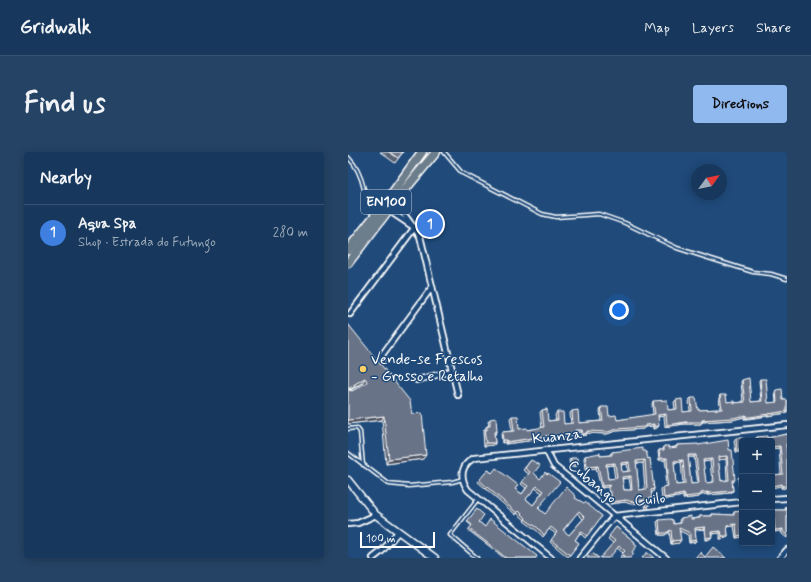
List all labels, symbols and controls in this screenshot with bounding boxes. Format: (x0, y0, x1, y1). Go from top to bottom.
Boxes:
text: Gridwalk (20, 15, 91, 40)
text: Map (644, 19, 670, 37)
text: Layers (692, 19, 734, 37)
text: Share (756, 19, 791, 37)
button: Directions (693, 85, 787, 123)
text: Find us (24, 86, 105, 123)
north arrow (691, 164, 727, 200)
text: Nearby (40, 167, 92, 189)
road number: EN100 (361, 190, 411, 214)
pin: 1 (417, 209, 443, 239)
text: Aqua Spa (78, 214, 136, 234)
text: 1 (50, 224, 56, 241)
text: 280 m (273, 224, 308, 241)
text: Shop · Estrada do Futungo (78, 234, 216, 251)
your location (609, 300, 629, 320)
place label: Vende-se Frescos - Grosso e Retalho (371, 350, 483, 387)
marker: Vende-se Frescos - Grosso e Retalho (358, 364, 368, 374)
street label: Kuanza (531, 424, 584, 450)
map controls (739, 438, 775, 546)
button: + (739, 438, 775, 474)
street label: Cubango (563, 456, 621, 508)
button: − (739, 474, 775, 510)
street label: Cuilo (634, 488, 667, 512)
button: layers (739, 510, 775, 546)
scale bar (360, 530, 435, 549)
text: 100 m (366, 532, 396, 546)

